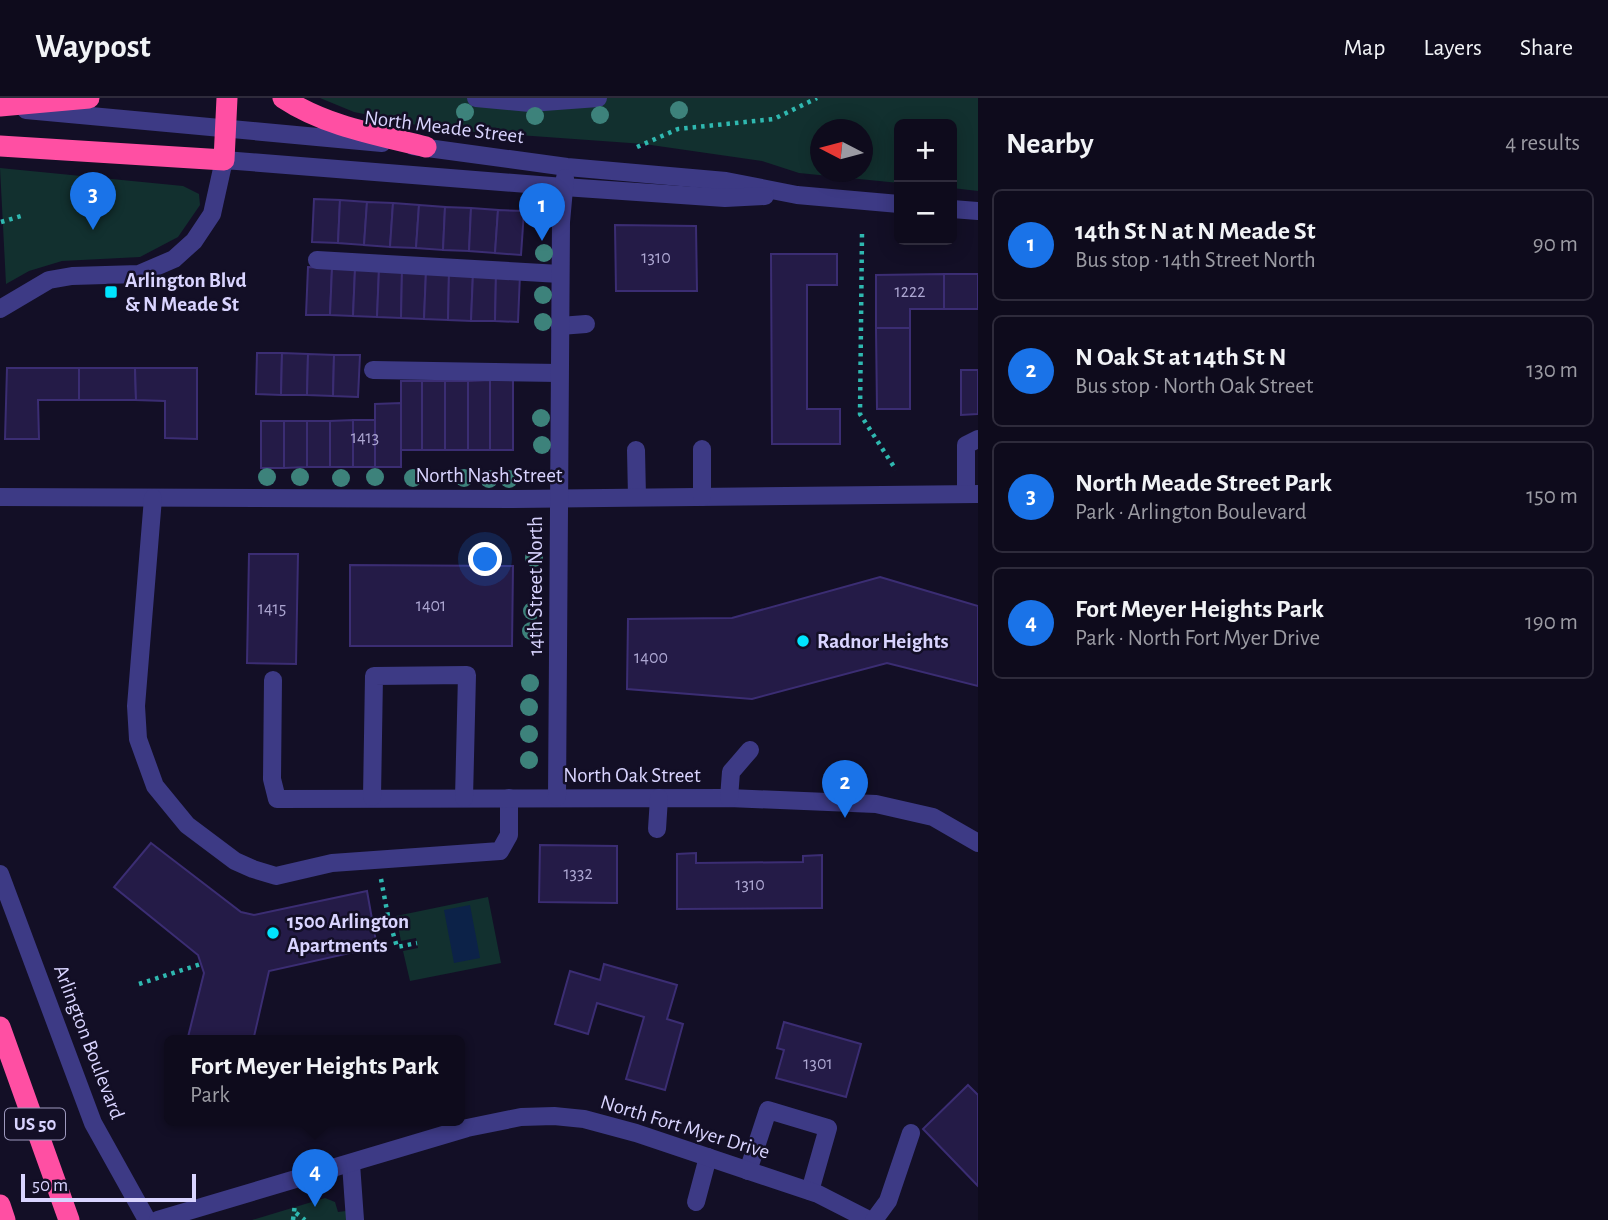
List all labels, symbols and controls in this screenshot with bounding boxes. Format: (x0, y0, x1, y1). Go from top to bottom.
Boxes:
text: Waypost (35, 31, 151, 64)
text: Map (1343, 36, 1385, 60)
text: Layers (1423, 36, 1482, 60)
text: Share (1520, 36, 1573, 60)
street label: North Meade Street (363, 107, 525, 147)
north arrow (810, 119, 873, 182)
map controls (894, 119, 957, 245)
button: + (894, 119, 957, 182)
text: Nearby (1006, 129, 1094, 159)
text: 4 results (1505, 132, 1580, 155)
pin: 3 (70, 172, 116, 230)
button: − (894, 182, 957, 245)
pin: 1 (519, 183, 565, 241)
text: 14th St N at N Meade St (1075, 218, 1316, 244)
text: 1 (1027, 233, 1035, 256)
text: 90 m (1533, 233, 1578, 256)
house number: 1310 (641, 249, 671, 267)
text: Bus stop · 14th Street North (1075, 249, 1316, 272)
place label: Arlington Blvd & N Meade St (125, 270, 247, 315)
house number: 1222 (895, 283, 925, 301)
marker: Arlington Blvd & N Meade St (103, 284, 119, 300)
text: N Oak St at 14th St N (1075, 344, 1287, 370)
text: 2 (1026, 359, 1036, 382)
text: 130 m (1526, 359, 1578, 382)
text: Bus stop · North Oak Street (1075, 375, 1313, 398)
house number: 1413 (351, 429, 379, 447)
street label: North Nash Street (415, 465, 563, 486)
text: North Meade Street Park (1075, 470, 1332, 496)
text: 3 (1026, 485, 1036, 508)
text: 150 m (1526, 485, 1578, 508)
text: Park · Arlington Boulevard (1075, 501, 1307, 524)
street label: 14th Street North (525, 516, 546, 656)
your location (468, 542, 502, 576)
text: Fort Meyer Heights Park (1075, 596, 1324, 622)
house number: 1401 (416, 597, 446, 615)
house number: 1415 (258, 600, 286, 618)
text: 4 (1025, 611, 1037, 634)
text: 190 m (1525, 611, 1578, 634)
text: Park · North Fort Myer Drive (1075, 627, 1320, 650)
place label: Radnor Heights (817, 631, 949, 652)
marker: Radnor Heights (795, 633, 811, 649)
house number: 1400 (634, 649, 668, 667)
pin: 2 (822, 760, 868, 818)
street label: North Oak Street (563, 765, 701, 786)
house number: 1332 (563, 865, 593, 883)
house number: 1310 (735, 876, 765, 894)
place label: 1500 Arlington Apartments (287, 911, 409, 956)
marker: 1500 Arlington Apartments (265, 925, 281, 941)
street label: Arlington Boulevard (50, 962, 128, 1122)
popup (164, 1035, 465, 1126)
text: Fort Meyer Heights Park (190, 1053, 439, 1079)
house number: 1301 (803, 1055, 833, 1073)
text: Park (190, 1084, 230, 1107)
street label: North Fort Myer Drive (598, 1091, 772, 1163)
road number: US 50 (5, 1108, 65, 1140)
pin: 4 (292, 1149, 338, 1207)
scale bar (21, 1171, 196, 1203)
text: 50 m (32, 1176, 68, 1195)

